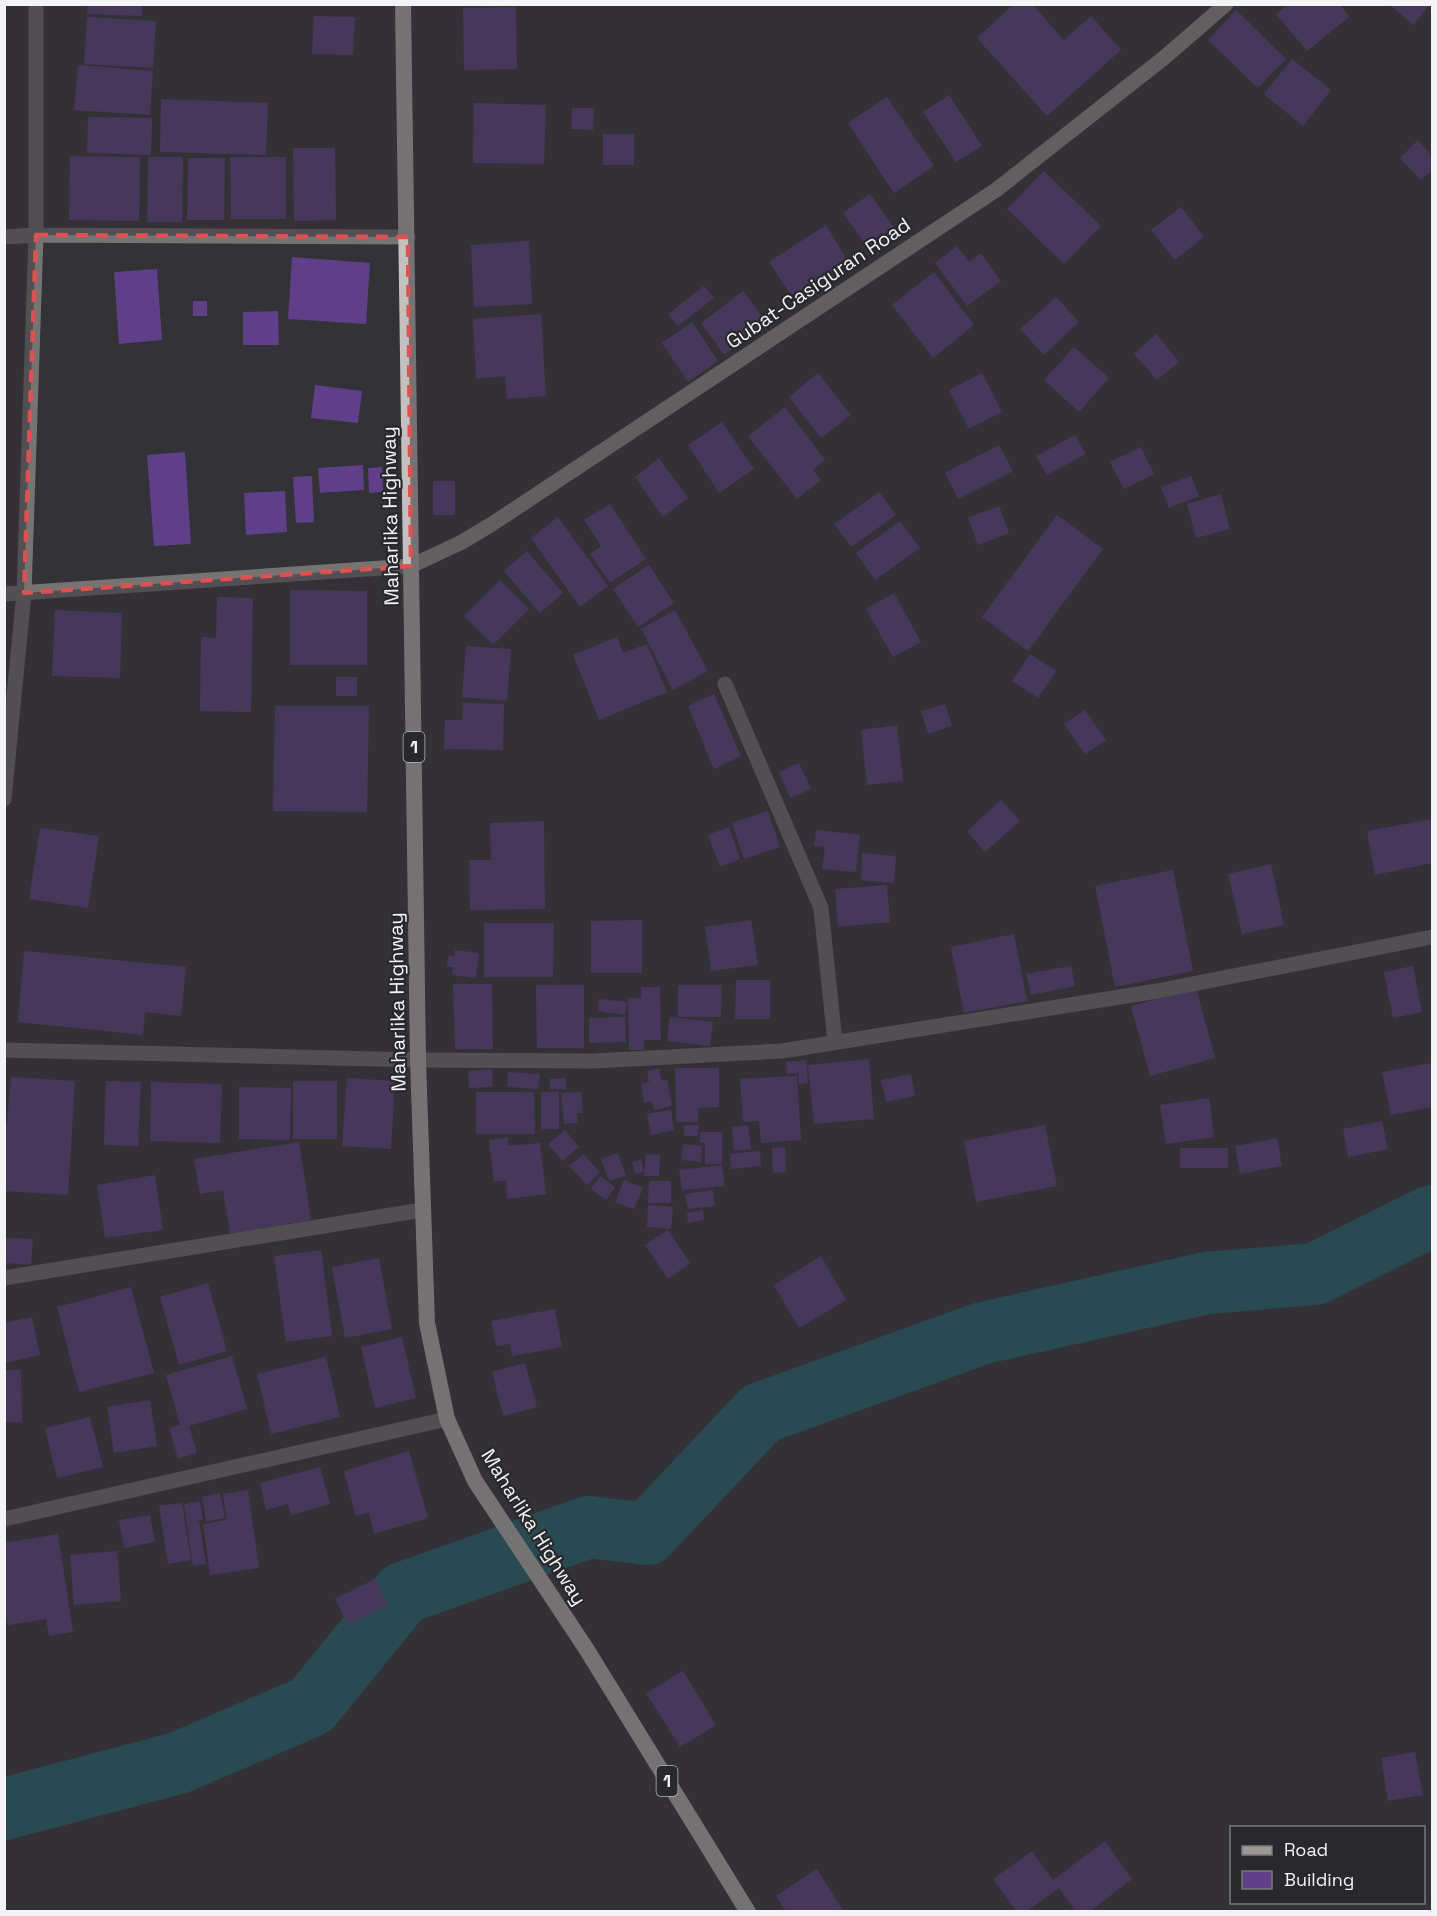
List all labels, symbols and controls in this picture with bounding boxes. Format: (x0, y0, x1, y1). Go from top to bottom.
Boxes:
street label: Gubat-Casiguran Road (721, 212, 915, 354)
street label: Maharlika Highway (375, 426, 405, 606)
road number: 1 (404, 732, 424, 762)
street label: Maharlika Highway (382, 912, 412, 1092)
street label: Maharlika Highway (475, 1444, 593, 1610)
road number: 1 (656, 1766, 678, 1796)
legend (1230, 1826, 1425, 1904)
text: Road (1284, 1838, 1328, 1861)
text: Building (1284, 1868, 1354, 1891)

